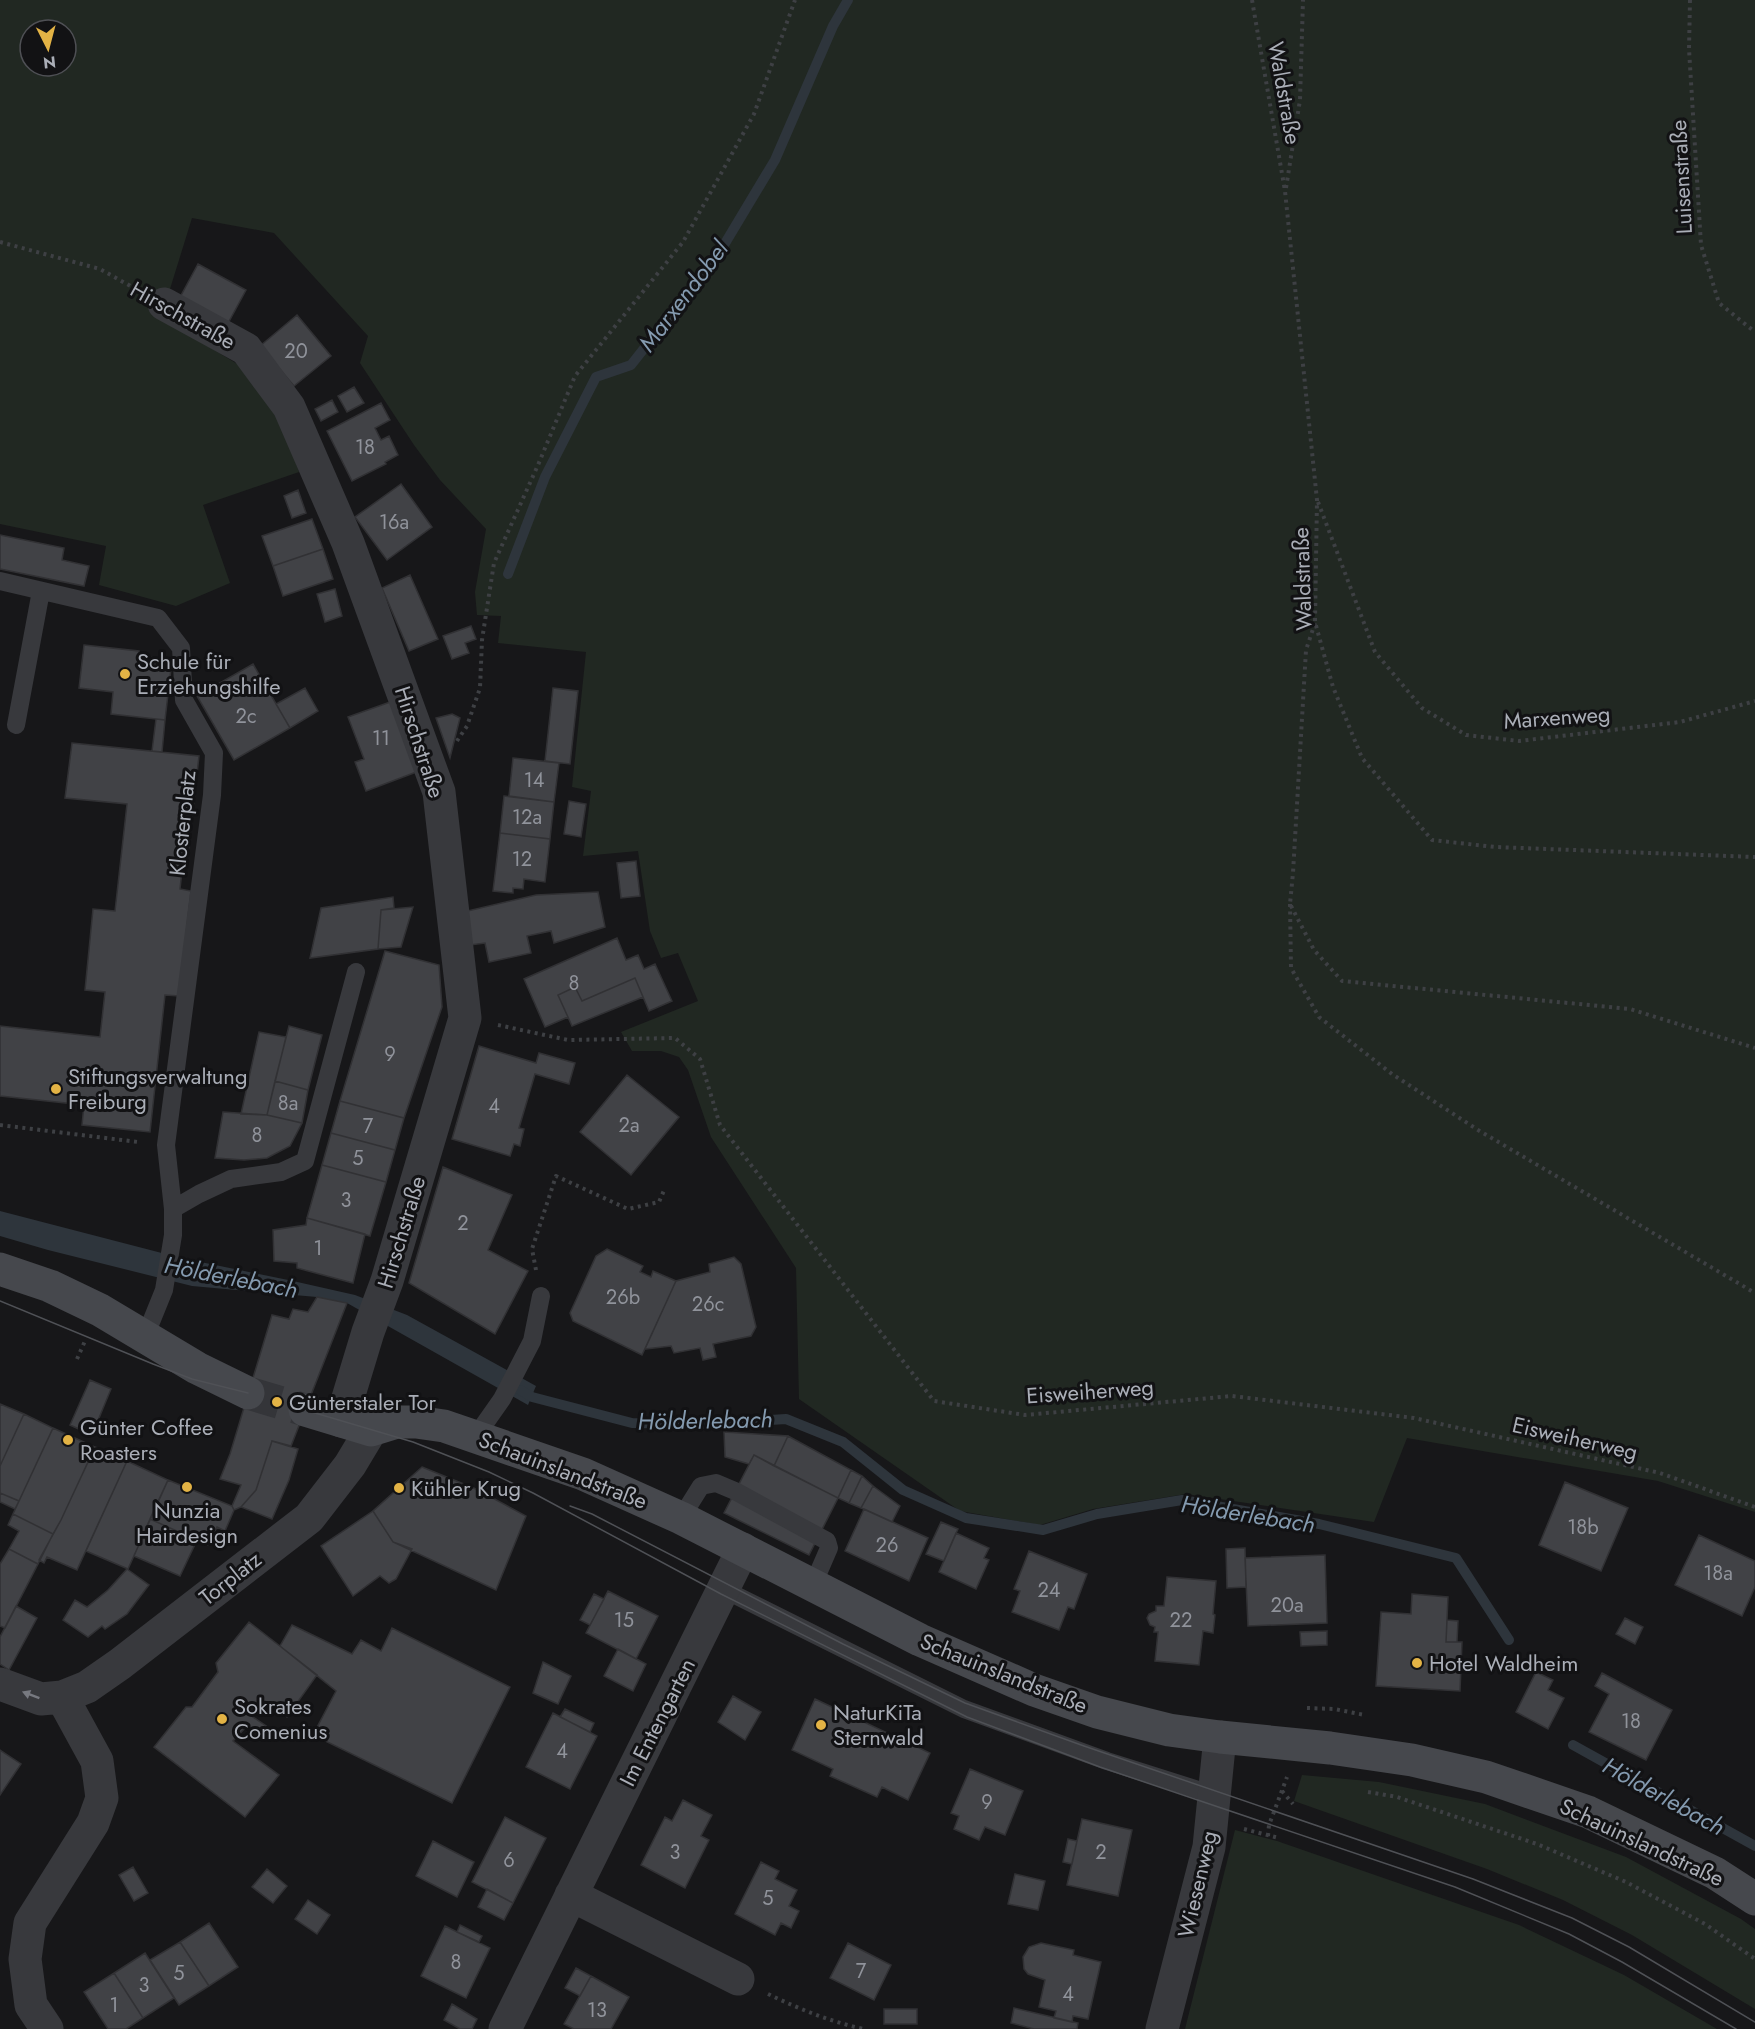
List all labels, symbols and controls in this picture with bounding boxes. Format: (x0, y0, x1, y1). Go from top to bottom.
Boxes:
north arrow (18, 18, 78, 78)
street label: Waldstraße (1260, 39, 1310, 147)
text: N (42, 50, 57, 75)
street label: Luisenstraße (1662, 119, 1700, 235)
water label: Marxendobel (630, 232, 737, 359)
street label: Hirschstraße (125, 273, 241, 357)
house number: 20 (284, 337, 308, 366)
house number: 18 (355, 433, 375, 462)
house number: 16a (379, 508, 409, 537)
street label: Waldstraße (1284, 527, 1320, 631)
place label: Schule für Erziehungshilfe (137, 645, 281, 702)
marker: Schule für Erziehungshilfe (118, 667, 132, 681)
street label: Hirschstraße (387, 682, 453, 802)
street label: Marxenweg (1503, 697, 1611, 737)
house number: 2c (236, 702, 256, 731)
house number: 11 (372, 724, 390, 753)
house number: 14 (524, 766, 545, 795)
street label: Klosterplatz (161, 769, 203, 877)
house number: 12a (512, 803, 542, 832)
house number: 12 (512, 845, 532, 874)
house number: 8 (569, 969, 579, 998)
house number: 9 (384, 1040, 396, 1069)
place label: Stiftungsverwaltung Freiburg (68, 1060, 247, 1117)
marker: Stiftungsverwaltung Freiburg (49, 1082, 63, 1096)
house number: 8a (278, 1089, 298, 1118)
house number: 4 (488, 1092, 500, 1121)
house number: 2a (619, 1111, 640, 1140)
house number: 7 (363, 1112, 374, 1141)
house number: 8 (252, 1121, 262, 1150)
house number: 5 (352, 1144, 364, 1173)
street label: Hirschstraße (369, 1172, 433, 1292)
house number: 3 (341, 1186, 352, 1215)
house number: 2 (457, 1209, 469, 1238)
house number: 1 (314, 1234, 323, 1263)
water label: Hölderlebach (161, 1247, 301, 1307)
house number: 26b (606, 1283, 640, 1312)
house number: 26c (692, 1290, 724, 1319)
street label: Eisweiherweg (1025, 1371, 1155, 1411)
place label: Günterstaler Tor (289, 1386, 437, 1418)
marker: Günterstaler Tor (270, 1395, 284, 1409)
water label: Hölderlebach (637, 1401, 773, 1439)
street label: Eisweiherweg (1509, 1408, 1641, 1468)
place label: Günter Coffee Roasters (80, 1411, 213, 1468)
street label: Schauinslandstraße (474, 1423, 652, 1517)
marker: Günter Coffee Roasters (61, 1433, 75, 1447)
place label: Kühler Krug (411, 1472, 521, 1504)
marker: Nunzia Hairdesign (180, 1480, 194, 1494)
marker: Kühler Krug (392, 1481, 406, 1495)
water label: Hölderlebach (1178, 1486, 1318, 1542)
place label: Nunzia Hairdesign (136, 1494, 238, 1551)
house number: 18b (1567, 1513, 1599, 1542)
house number: 26 (876, 1531, 898, 1560)
street label: Torplatz (192, 1543, 268, 1613)
house number: 18a (1703, 1559, 1733, 1588)
house number: 24 (1037, 1576, 1061, 1605)
house number: 20a (1271, 1591, 1304, 1620)
house number: 15 (614, 1606, 634, 1635)
house number: 22 (1170, 1606, 1192, 1635)
street label: Schauinslandstraße (915, 1625, 1093, 1721)
place label: Hotel Waldheim (1429, 1647, 1579, 1679)
street label: Im Entengarten (611, 1652, 703, 1792)
marker: Hotel Waldheim (1410, 1656, 1424, 1670)
one-way arrow (21, 1690, 39, 1700)
place label: Sokrates Comenius (234, 1690, 327, 1747)
place label: NaturKiTa Sternwald (833, 1696, 924, 1753)
house number: 18 (1621, 1707, 1641, 1736)
marker: Sokrates Comenius (215, 1712, 229, 1726)
marker: NaturKiTa Sternwald (814, 1718, 828, 1732)
house number: 4 (556, 1737, 568, 1766)
water label: Hölderlebach (1596, 1748, 1732, 1844)
house number: 9 (981, 1788, 993, 1817)
street label: Schauinslandstraße (1554, 1790, 1730, 1894)
street label: Wiesenweg (1169, 1827, 1225, 1941)
house number: 3 (670, 1838, 681, 1867)
house number: 2 (1095, 1838, 1107, 1867)
house number: 6 (503, 1846, 515, 1875)
house number: 5 (762, 1884, 774, 1913)
house number: 8 (451, 1948, 461, 1977)
house number: 7 (856, 1957, 867, 1986)
house number: 5 (173, 1959, 185, 1988)
house number: 3 (139, 1971, 150, 2000)
house number: 4 (1062, 1980, 1074, 2009)
house number: 1 (110, 1991, 119, 2020)
house number: 13 (587, 1996, 607, 2025)

